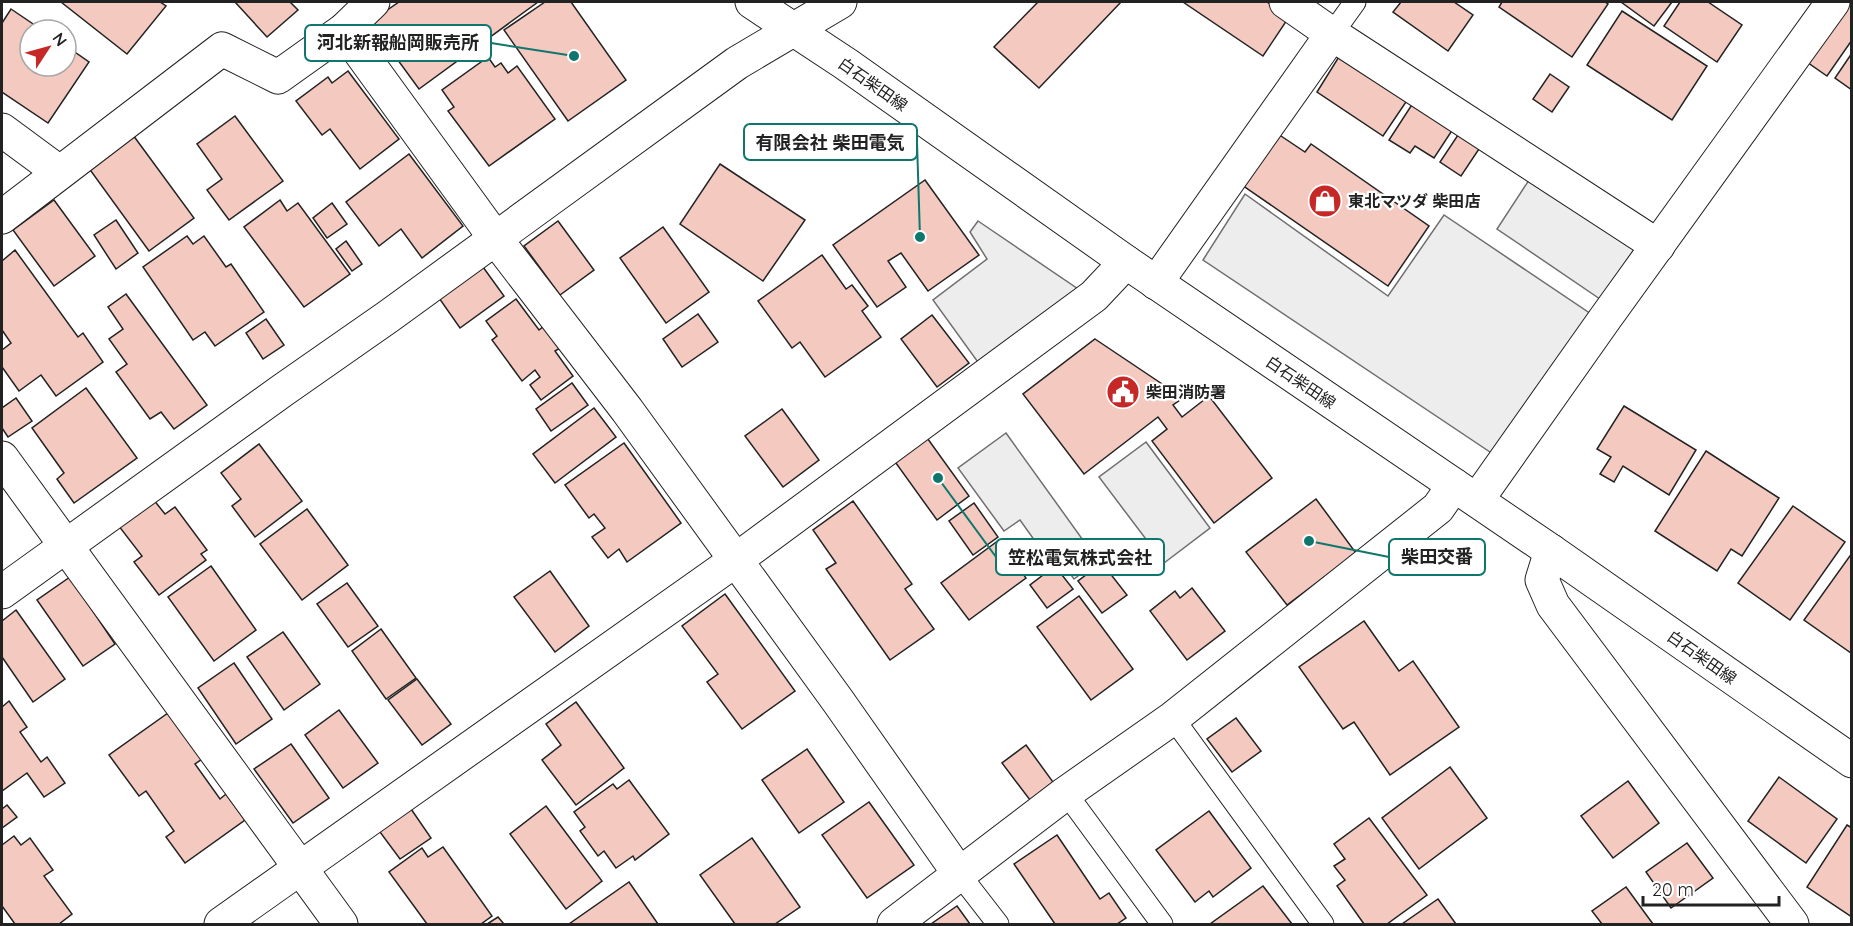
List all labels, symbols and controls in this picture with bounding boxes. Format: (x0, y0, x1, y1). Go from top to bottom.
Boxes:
north arrow (18, 18, 78, 78)
callout: 河北新報船岡販売所 (305, 25, 491, 61)
text: N (49, 29, 72, 50)
text: 河北新報船岡販売所 (317, 31, 479, 54)
street label: 白石柴田線 (834, 53, 912, 115)
callout: 有限会社 柴田電気 (744, 124, 917, 160)
text: 有限会社 柴田電気 (755, 131, 905, 154)
shop icon: 東北マツダ 柴田店 (1307, 183, 1343, 219)
place label: 東北マツダ 柴田店 (1348, 191, 1480, 211)
street label: 白石柴田線 (1262, 351, 1340, 413)
public building icon: 柴田消防署 (1105, 374, 1141, 410)
place label: 柴田消防署 (1146, 382, 1226, 402)
callout: 笠松電気株式会社 (996, 539, 1164, 575)
callout: 柴田交番 (1389, 539, 1485, 575)
text: 柴田交番 (1401, 545, 1473, 568)
text: 笠松電気株式会社 (1008, 546, 1152, 569)
street label: 白石柴田線 (1663, 626, 1741, 688)
scale bar (1643, 869, 1780, 907)
text: 20 m (1652, 878, 1694, 901)

